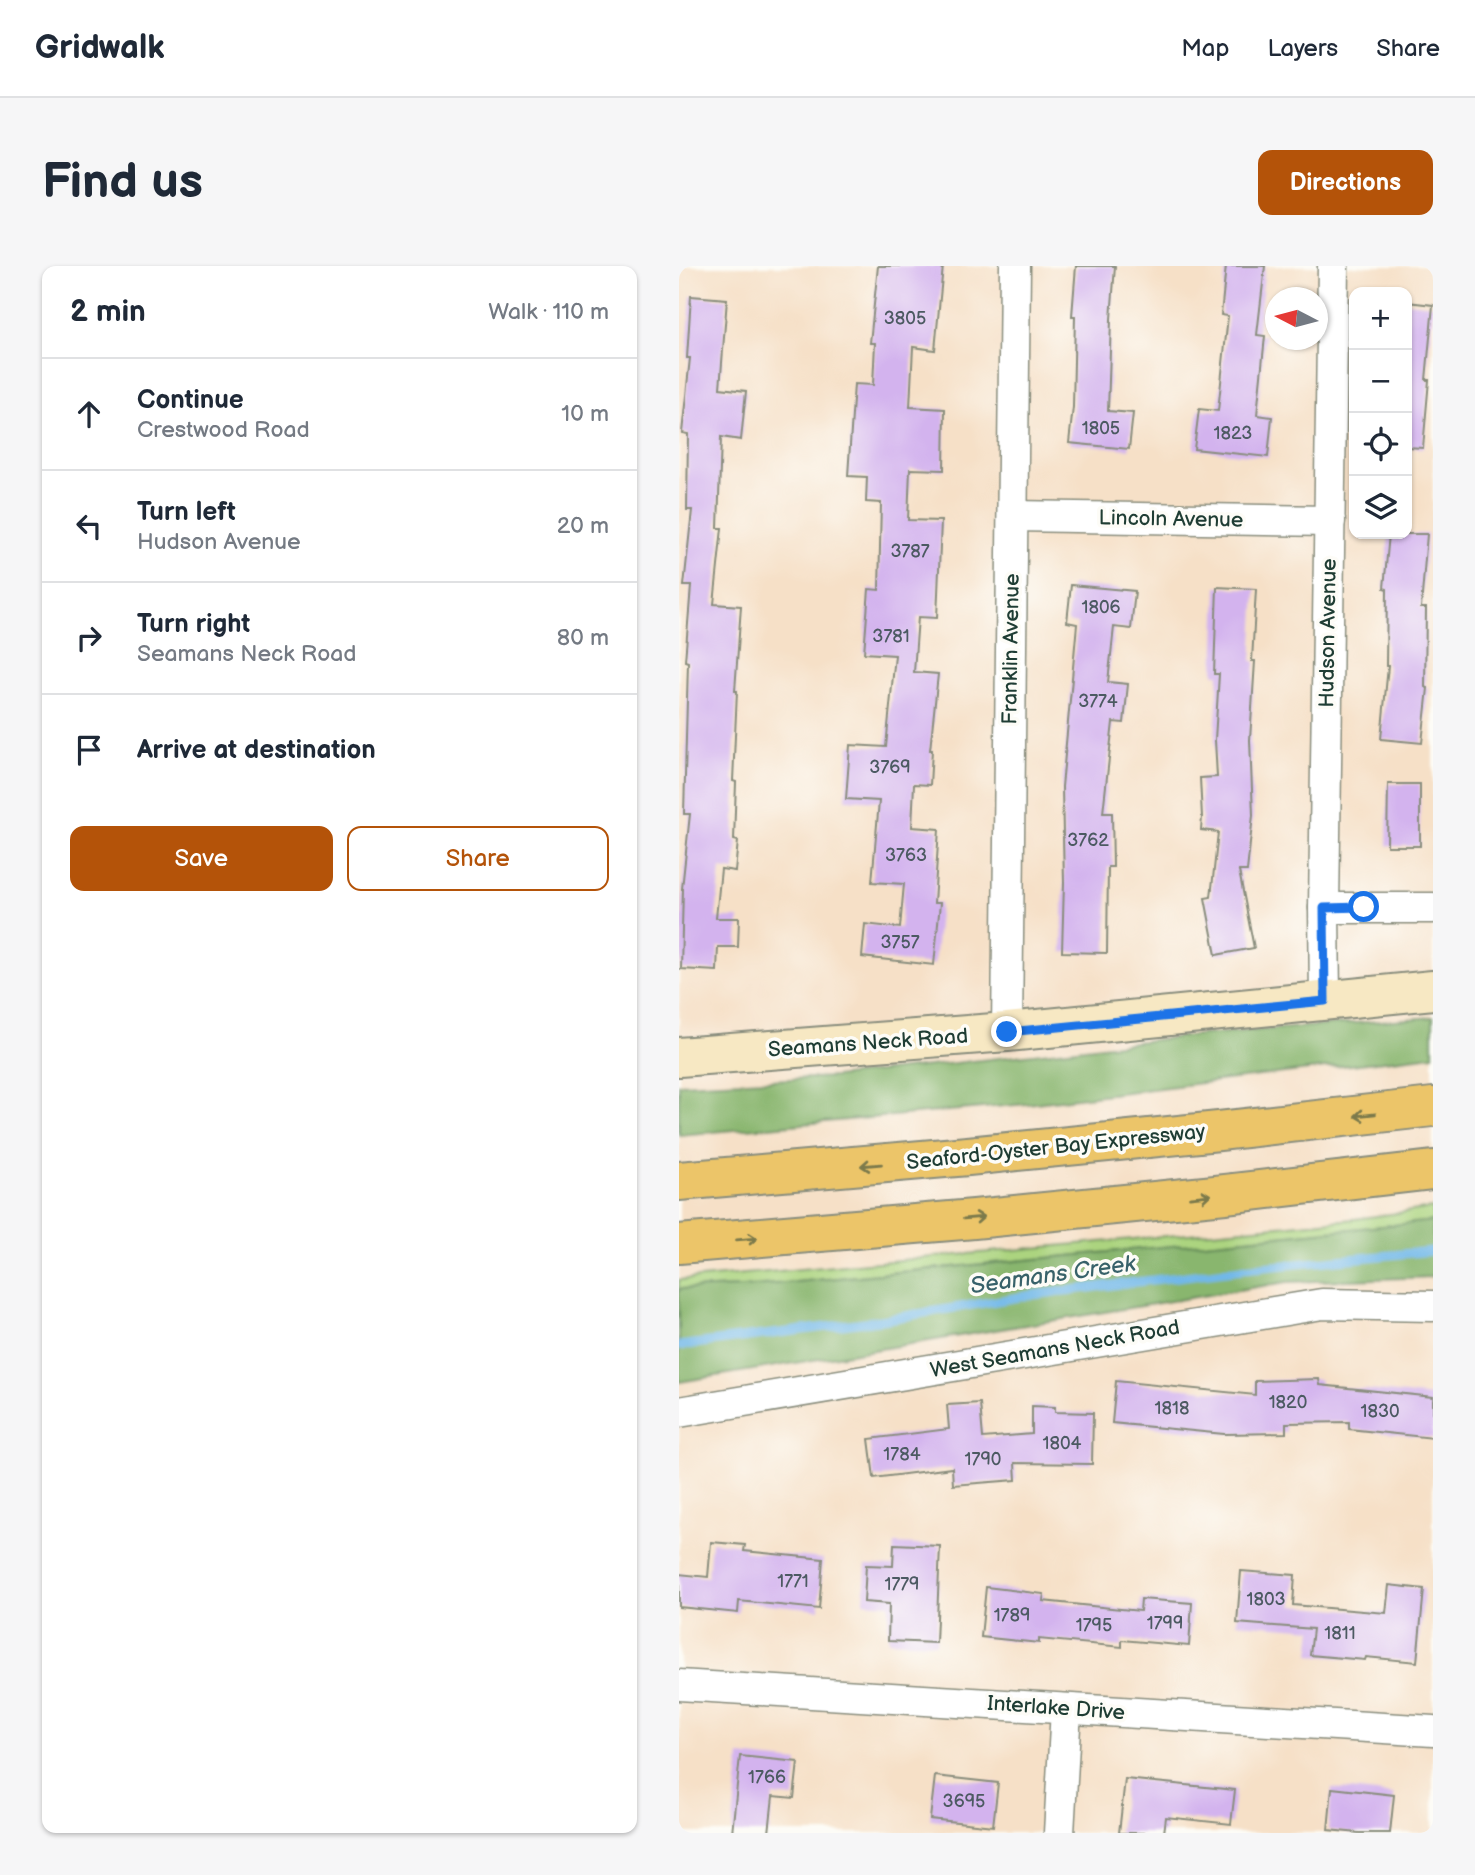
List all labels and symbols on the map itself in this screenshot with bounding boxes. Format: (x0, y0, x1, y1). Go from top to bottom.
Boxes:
north arrow (1265, 287, 1328, 350)
house number: 3805 (884, 308, 926, 329)
house number: 1805 (1082, 418, 1120, 439)
house number: 1823 (1214, 423, 1252, 444)
street label: Lincoln Avenue (1098, 505, 1244, 533)
house number: 3787 (890, 541, 930, 562)
street label: Hudson Avenue (1314, 558, 1342, 708)
street label: Franklin Avenue (997, 573, 1025, 725)
house number: 1806 (1081, 597, 1121, 618)
house number: 3781 (872, 626, 910, 647)
house number: 3774 (1078, 691, 1118, 712)
house number: 3769 (869, 757, 911, 778)
house number: 3762 (1067, 830, 1109, 851)
house number: 3763 (885, 845, 927, 866)
route start (1348, 891, 1379, 922)
house number: 3757 (880, 932, 920, 953)
route end (991, 1016, 1022, 1047)
street label: Seamans Neck Road (767, 1024, 969, 1062)
one-way arrow (1354, 1108, 1377, 1121)
street label: Seaford-Oyster Bay Expressway (905, 1119, 1207, 1175)
one-way arrow (860, 1159, 883, 1172)
one-way arrow (1188, 1189, 1211, 1202)
one-way arrow (962, 1212, 984, 1225)
one-way arrow (735, 1232, 758, 1245)
water label: Seamans Creek (969, 1249, 1138, 1300)
street label: West Seamans Neck Road (928, 1315, 1182, 1383)
house number: 1820 (1269, 1392, 1307, 1413)
house number: 1818 (1155, 1398, 1189, 1419)
house number: 1830 (1360, 1401, 1400, 1422)
house number: 1804 (1042, 1433, 1082, 1454)
house number: 1784 (883, 1444, 921, 1465)
house number: 1790 (965, 1449, 1001, 1470)
house number: 1771 (777, 1571, 809, 1592)
house number: 1779 (884, 1574, 920, 1595)
house number: 1803 (1246, 1589, 1286, 1610)
house number: 1789 (994, 1605, 1030, 1626)
house number: 1799 (1147, 1613, 1183, 1634)
house number: 1795 (1076, 1615, 1112, 1636)
house number: 1811 (1324, 1623, 1356, 1644)
street label: Interlake Drive (986, 1691, 1126, 1725)
house number: 1766 (748, 1767, 786, 1788)
house number: 3695 (943, 1791, 985, 1812)

